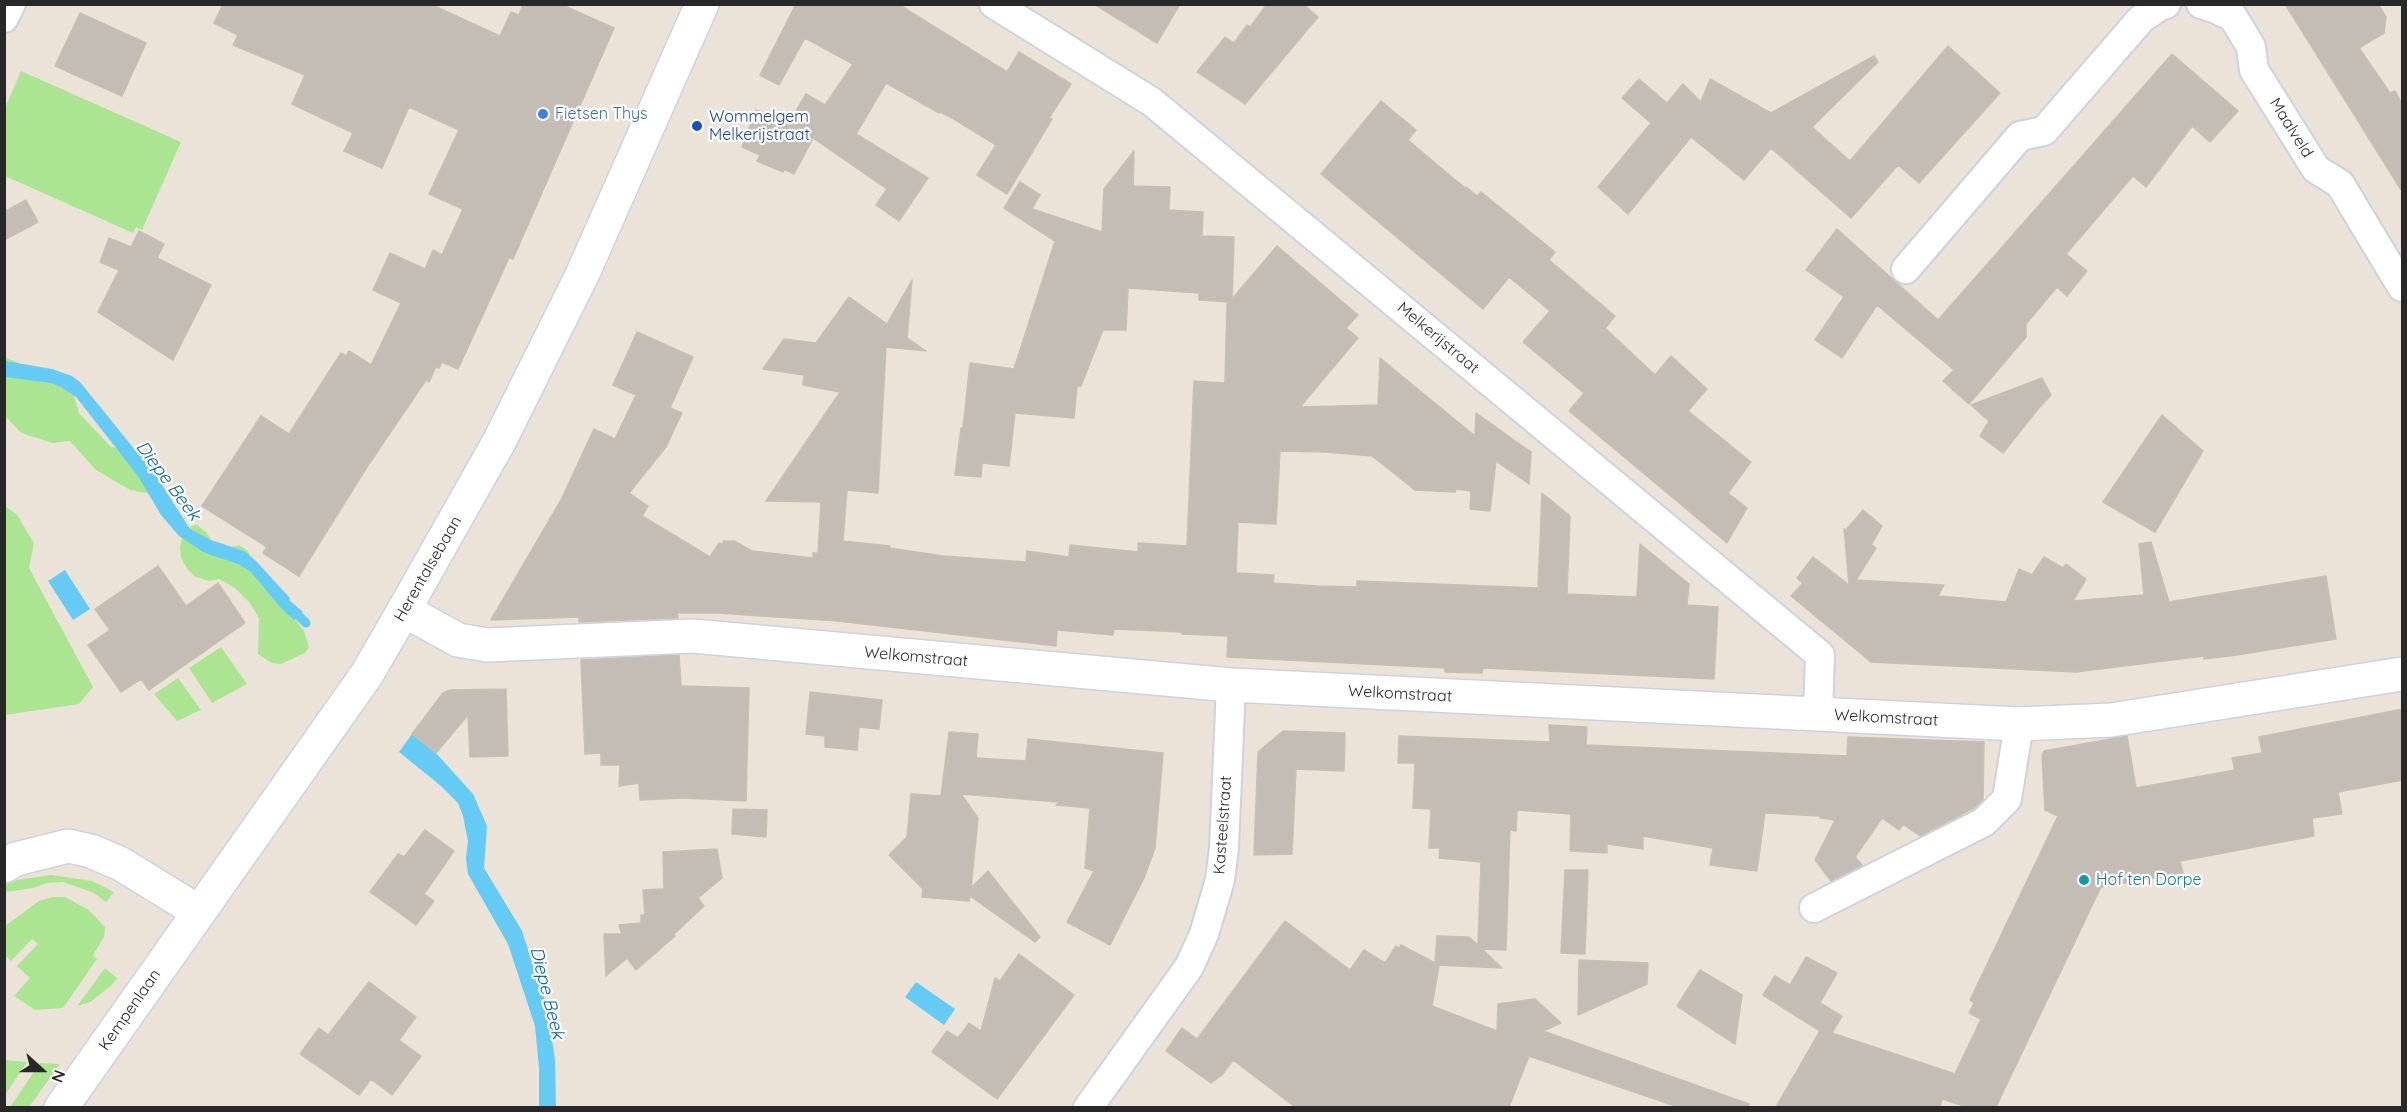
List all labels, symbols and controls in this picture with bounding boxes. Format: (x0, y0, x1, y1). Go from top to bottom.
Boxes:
street label: Maalveld (2265, 95, 2317, 161)
place label: Fietsen Thys (555, 104, 648, 124)
marker: Fietsen Thys (536, 107, 550, 121)
place label: Wommelgem Melkerijstraat (709, 107, 810, 145)
marker: Wommelgem Melkerijstraat (690, 119, 704, 133)
street label: Melkerijstraat (1393, 298, 1483, 378)
water label: Diepe Beek (131, 437, 205, 525)
street label: Herentalsebaan (390, 513, 466, 625)
street label: Welkomstraat (863, 643, 969, 671)
street label: Welkomstraat (1347, 682, 1453, 706)
street label: Welkomstraat (1833, 706, 1939, 730)
street label: Kasteelstraat (1210, 775, 1236, 875)
place label: Hof ten Dorpe (2096, 870, 2202, 890)
marker: Hof ten Dorpe (2077, 873, 2091, 887)
water label: Diepe Beek (525, 944, 569, 1042)
street label: Kempenlaan (95, 966, 165, 1054)
north arrow (12, 1040, 72, 1100)
text: N (47, 1067, 70, 1086)

